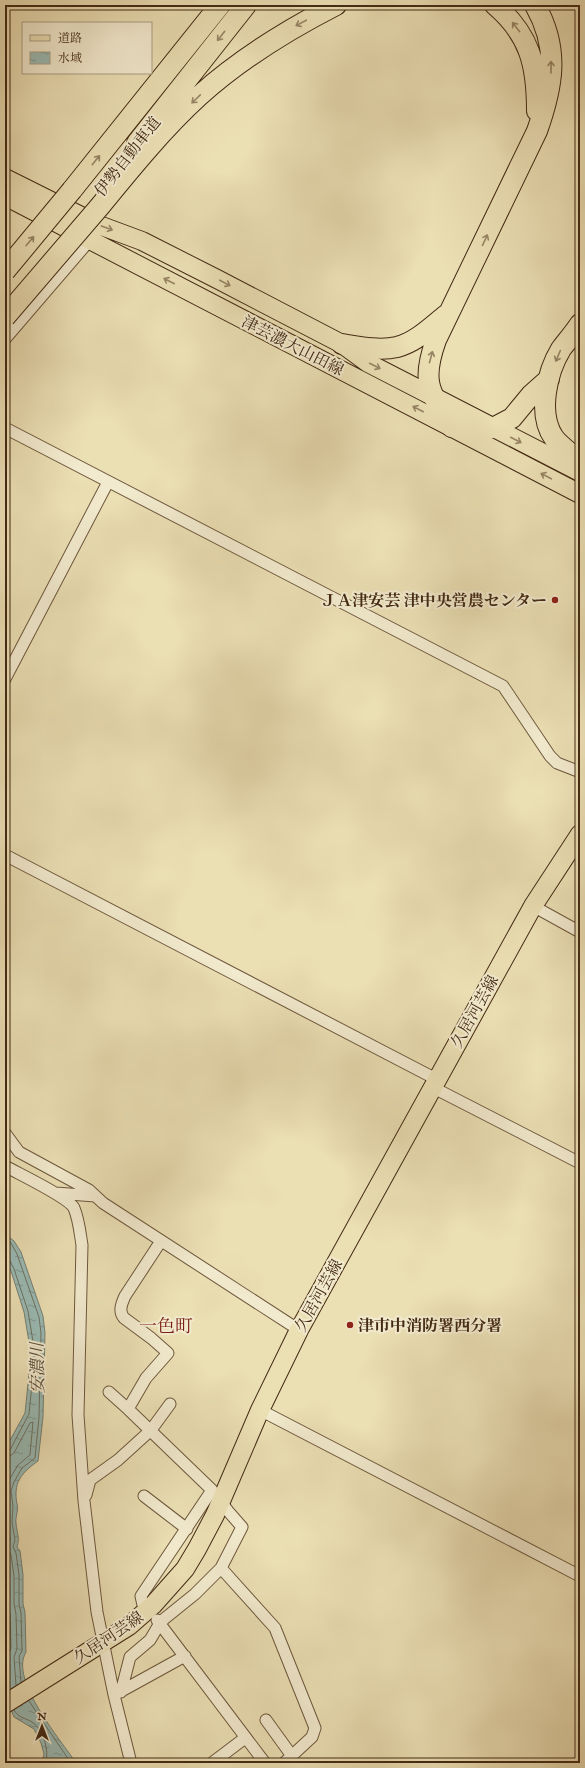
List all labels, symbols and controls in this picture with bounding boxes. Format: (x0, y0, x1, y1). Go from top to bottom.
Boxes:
one-way arrow (296, 20, 308, 27)
one-way arrow (512, 21, 520, 32)
legend (22, 22, 152, 74)
one-way arrow (217, 30, 226, 41)
text: 道路 (58, 31, 82, 46)
text: 水域 (58, 51, 82, 66)
one-way arrow (547, 61, 555, 74)
one-way arrow (191, 94, 201, 104)
street label: 伊勢自動車道 (91, 113, 166, 201)
one-way arrow (92, 154, 100, 165)
one-way arrow (101, 225, 113, 233)
one-way arrow (482, 234, 489, 246)
one-way arrow (25, 235, 34, 246)
one-way arrow (163, 276, 175, 284)
one-way arrow (219, 280, 231, 287)
street label: 津芸濃大山田線 (238, 312, 347, 381)
one-way arrow (554, 350, 561, 362)
one-way arrow (427, 351, 435, 364)
one-way arrow (369, 363, 381, 371)
one-way arrow (412, 405, 424, 413)
one-way arrow (509, 437, 521, 444)
one-way arrow (540, 472, 552, 479)
place label: ＪＡ津安芸 津中央営農センター (320, 592, 547, 612)
marker: ＪＡ津安芸 津中央営農センター (550, 595, 560, 605)
street label: 久居河芸線 (448, 972, 504, 1052)
street label: 久居河芸線 (292, 1256, 348, 1336)
district label: 一色町 (139, 1316, 193, 1339)
place label: 津市中消防署西分署 (358, 1317, 502, 1337)
marker: 津市中消防署西分署 (345, 1320, 355, 1330)
water label: 安濃川 (28, 1340, 49, 1394)
street label: 久居河芸線 (70, 1608, 148, 1669)
north arrow (22, 1706, 62, 1746)
text: N (36, 1710, 47, 1724)

